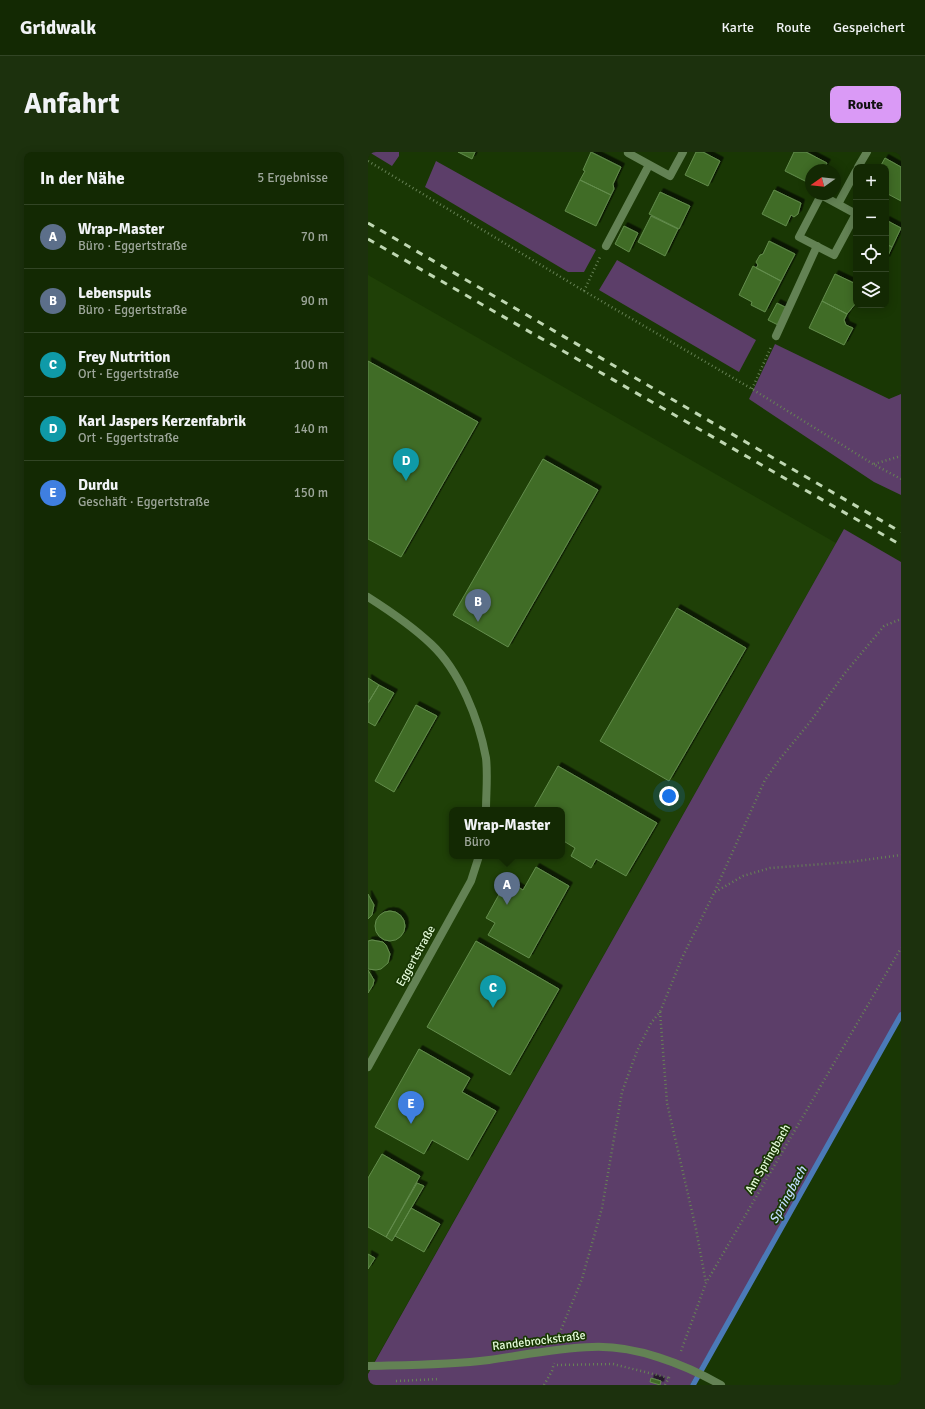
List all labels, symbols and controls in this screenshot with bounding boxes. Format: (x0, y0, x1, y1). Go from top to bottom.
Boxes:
text: Gridwalk (20, 16, 96, 40)
text: Karte (721, 19, 754, 36)
text: Route (776, 19, 811, 36)
text: Gespeichert (833, 19, 905, 36)
button: Route (830, 86, 901, 123)
text: Anfahrt (24, 87, 120, 121)
north arrow (805, 164, 841, 200)
map controls (853, 164, 889, 308)
button: + (853, 164, 889, 200)
text: In der Nähe (40, 168, 125, 189)
text: 5 Ergebnisse (257, 170, 328, 186)
button: − (853, 200, 889, 236)
text: Wrap-Master (78, 220, 164, 238)
text: A (49, 229, 57, 245)
text: 70 m (301, 229, 328, 245)
button: locate (853, 236, 889, 272)
text: Büro · Eggertstraße (78, 238, 187, 254)
button: layers (853, 272, 889, 308)
text: Lebenspuls (78, 284, 151, 302)
text: B (49, 293, 57, 309)
text: 90 m (301, 293, 328, 309)
text: Büro · Eggertstraße (78, 302, 187, 318)
text: Frey Nutrition (78, 348, 171, 366)
text: C (49, 357, 57, 373)
text: 100 m (294, 357, 328, 373)
text: Ort · Eggertstraße (78, 366, 179, 382)
text: Karl Jaspers Kerzenfabrik (78, 412, 246, 430)
text: D (49, 421, 57, 437)
text: 140 m (294, 421, 328, 437)
text: Ort · Eggertstraße (78, 430, 179, 446)
pin: D (393, 448, 419, 481)
text: Durdu (78, 476, 118, 494)
text: E (49, 485, 57, 501)
text: 150 m (294, 485, 328, 501)
text: Geschäft · Eggertstraße (78, 494, 210, 510)
pin: B (465, 589, 491, 622)
your location (659, 786, 679, 806)
popup (449, 807, 565, 859)
text: Wrap-Master (464, 816, 550, 834)
text: Büro (464, 834, 490, 850)
pin: A (494, 872, 520, 905)
street label: Eggertstraße (393, 923, 439, 989)
pin: C (480, 975, 506, 1008)
pin: E (398, 1091, 424, 1124)
street label: Am Springbach (742, 1122, 794, 1196)
water label: Springbach (766, 1164, 810, 1226)
street label: Randebrockstraße (491, 1328, 587, 1354)

